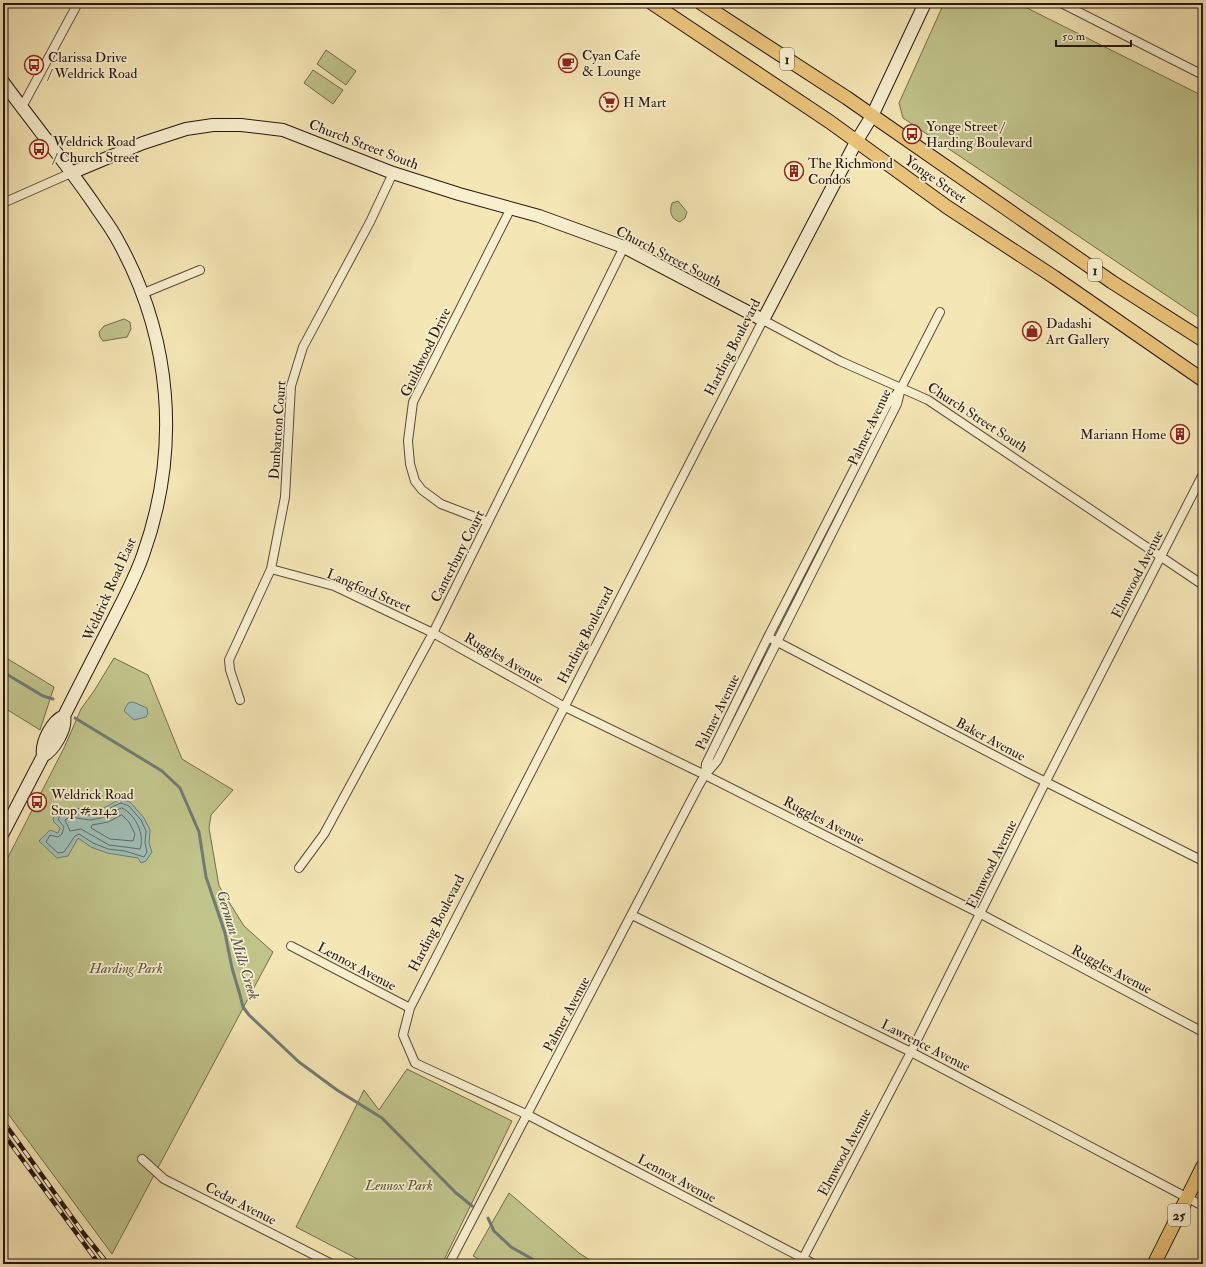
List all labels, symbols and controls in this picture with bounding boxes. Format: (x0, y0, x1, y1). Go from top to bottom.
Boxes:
scale bar (1056, 22, 1131, 48)
text: 50 m (1062, 29, 1086, 44)
place label: Cyan Cafe & Lounge (582, 47, 641, 80)
road number: 1 (780, 48, 794, 70)
place label: Clarissa Drive / Weldrick Road (47, 49, 137, 82)
cafe icon: Cyan Cafe & Lounge (557, 52, 579, 74)
bus stop icon: Clarissa Drive / Weldrick Road (23, 54, 45, 76)
supermarket icon: H Mart (598, 91, 620, 113)
place label: H Mart (623, 94, 667, 111)
street label: Church Street South (307, 116, 422, 173)
place label: Yonge Street / Harding Boulevard (926, 118, 1032, 151)
bus stop icon: Yonge Street / Harding Boulevard (901, 123, 923, 145)
place label: Weldrick Road / Church Street (52, 133, 140, 166)
bus stop icon: Weldrick Road / Church Street (28, 138, 50, 160)
street label: Yonge Street (901, 152, 970, 207)
place label: The Richmond Condos (808, 155, 893, 188)
building icon: The Richmond Condos (783, 160, 805, 182)
street label: Church Street South (613, 223, 725, 291)
road number: 1 (1088, 259, 1102, 281)
street label: Harding Boulevard (701, 296, 764, 398)
street label: Guildwood Drive (397, 305, 454, 400)
place label: Dadashi Art Gallery (1045, 315, 1110, 349)
shop icon: Dadashi Art Gallery (1021, 320, 1043, 342)
street label: Church Street South (924, 379, 1032, 457)
street label: Dunbarton Court (266, 380, 289, 480)
street label: Palmer Avenue (844, 386, 895, 468)
building icon: Mariann Home (1169, 423, 1191, 445)
place label: Mariann Home (1080, 426, 1166, 443)
street label: Canterbury Court (427, 507, 489, 606)
street label: Elmwood Avenue (1108, 527, 1167, 621)
street label: Weldrick Road East (79, 535, 140, 644)
street label: Langford Street (324, 565, 414, 616)
street label: Harding Boulevard (554, 584, 617, 686)
street label: Ruggles Avenue (461, 629, 546, 688)
street label: Palmer Avenue (692, 671, 743, 753)
street label: Baker Avenue (953, 714, 1028, 765)
place label: Weldrick Road Stop #2142 (50, 786, 134, 820)
bus stop icon: Weldrick Road Stop #2142 (26, 791, 48, 813)
street label: Ruggles Avenue (780, 793, 867, 848)
street label: Elmwood Avenue (963, 817, 1020, 911)
street label: Harding Boulevard (405, 872, 468, 974)
water label: German Mills Creek (212, 888, 263, 1002)
street label: Lennox Avenue (314, 939, 399, 994)
street label: Ruggles Avenue (1069, 941, 1155, 998)
park label: Harding Park (88, 960, 163, 977)
street label: Palmer Avenue (540, 974, 593, 1055)
street label: Lawrence Avenue (878, 1016, 973, 1075)
street label: Elmwood Avenue (814, 1105, 875, 1199)
street label: Lennox Avenue (634, 1151, 719, 1206)
park label: Lennox Park (364, 1177, 433, 1194)
street label: Cedar Avenue (202, 1178, 279, 1229)
road number: 25 (1168, 1204, 1190, 1226)

